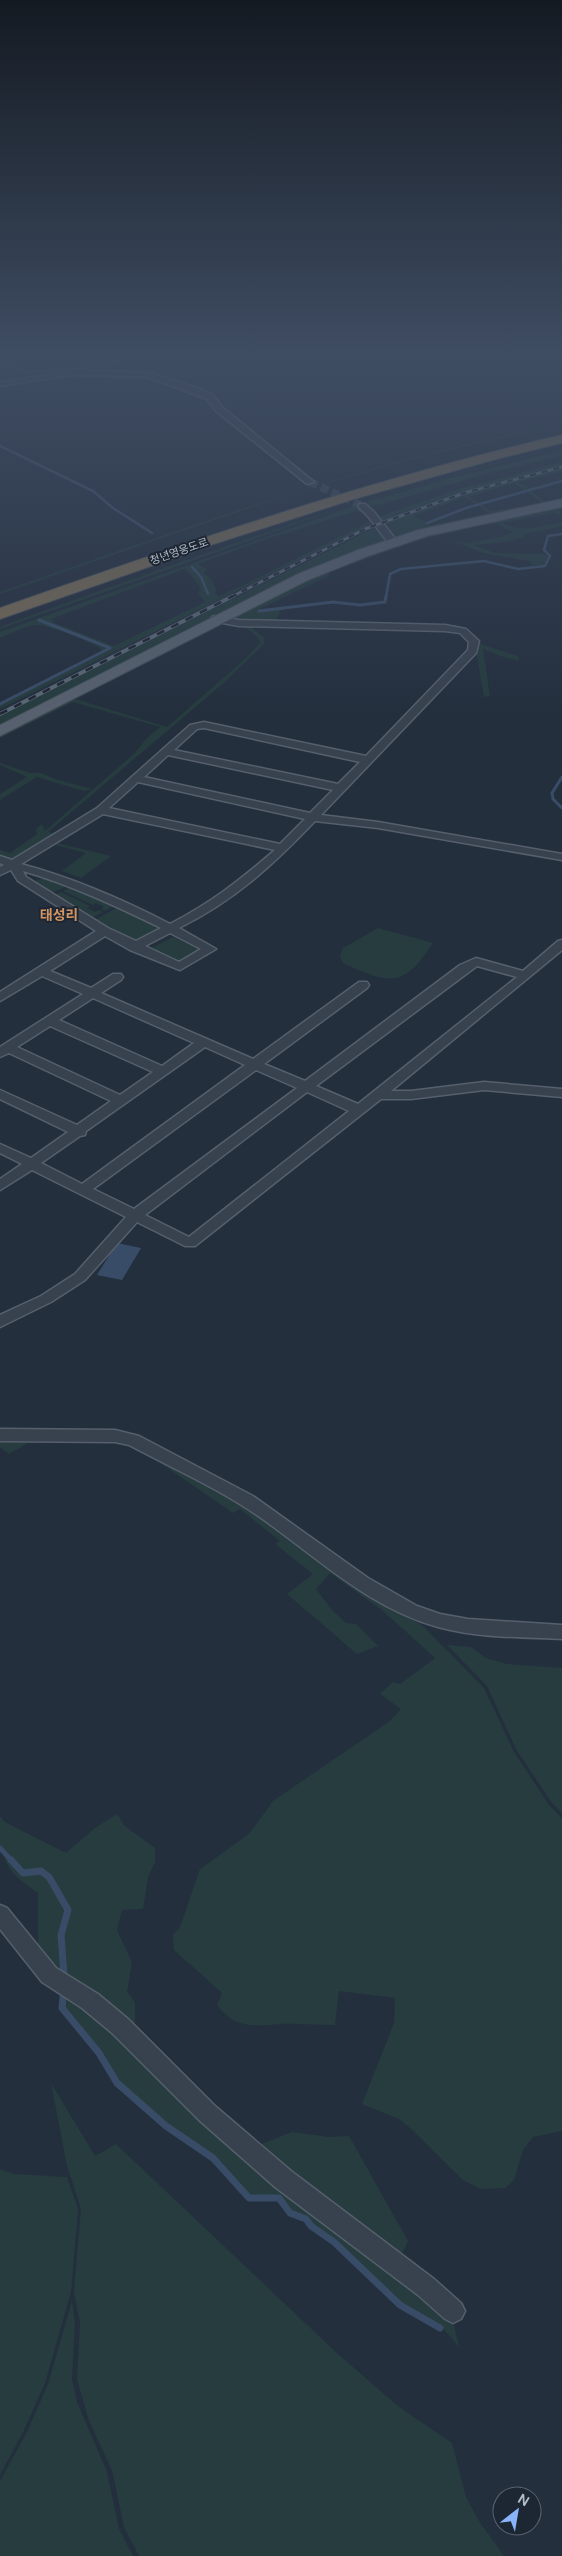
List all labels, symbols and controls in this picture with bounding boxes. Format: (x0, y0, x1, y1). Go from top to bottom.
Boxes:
street label: 청년영웅도로 (148, 534, 210, 568)
district label: 태성리 (40, 906, 78, 924)
north arrow (492, 2486, 542, 2536)
text: N (515, 2490, 533, 2510)

